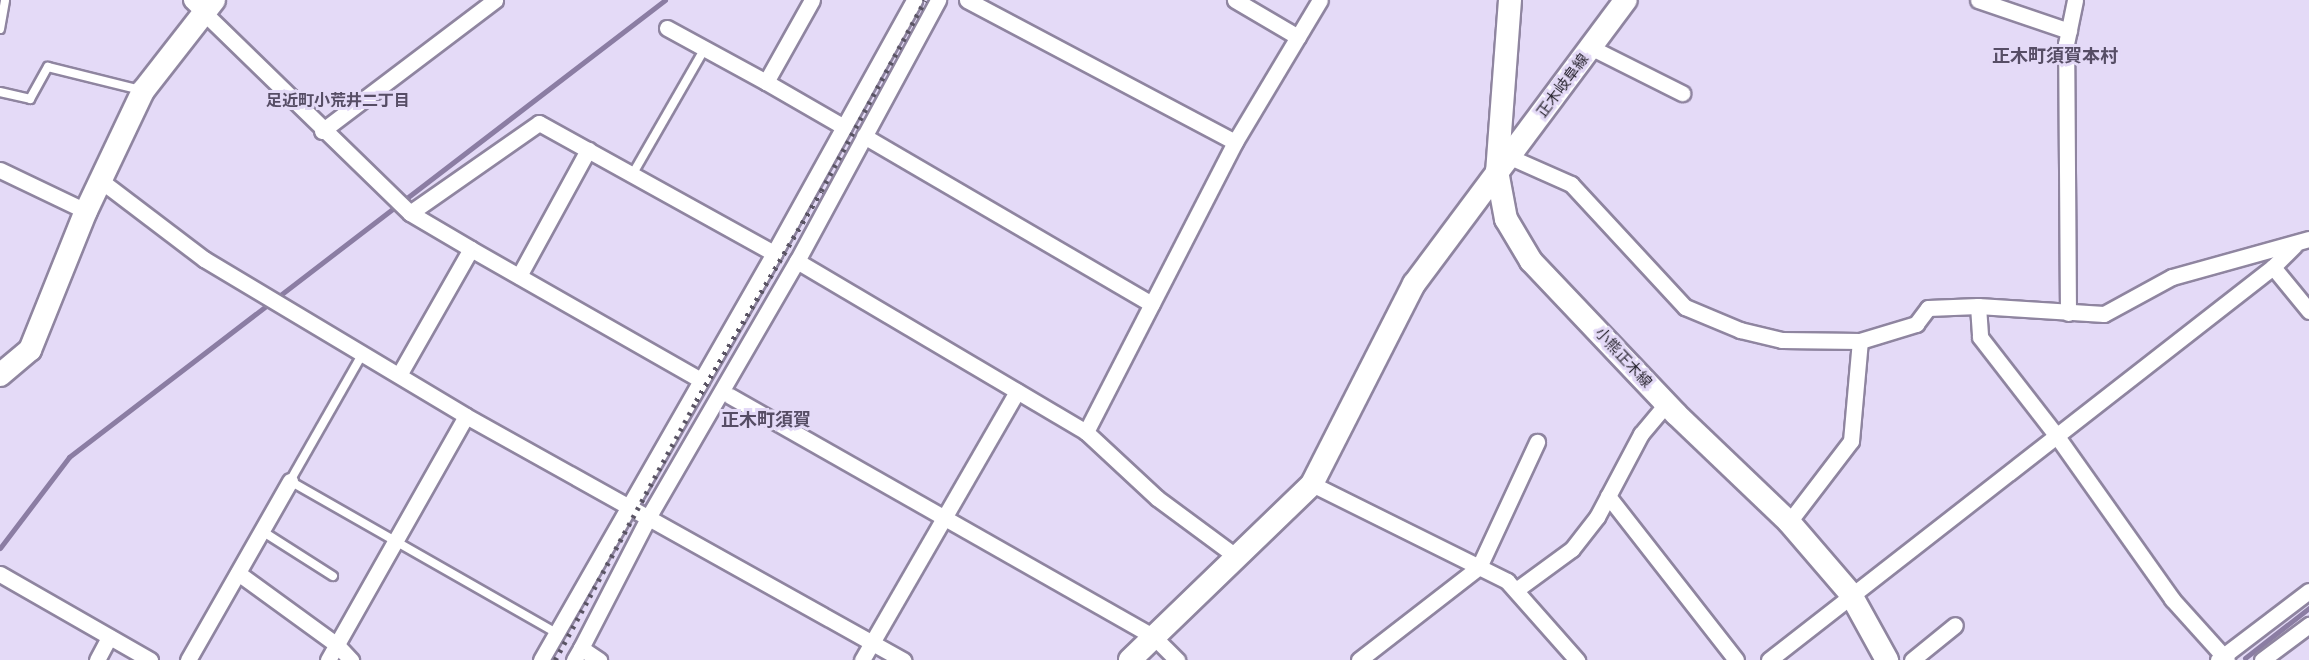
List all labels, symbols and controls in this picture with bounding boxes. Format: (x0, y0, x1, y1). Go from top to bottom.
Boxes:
district label: 正木町須賀本村 (1992, 45, 2118, 67)
street label: 正木岐阜線 (1533, 51, 1593, 121)
district label: 足近町小荒井二丁目 (266, 91, 410, 111)
street label: 小熊正木線 (1591, 324, 1655, 392)
district label: 正木町須賀 (721, 409, 811, 431)

